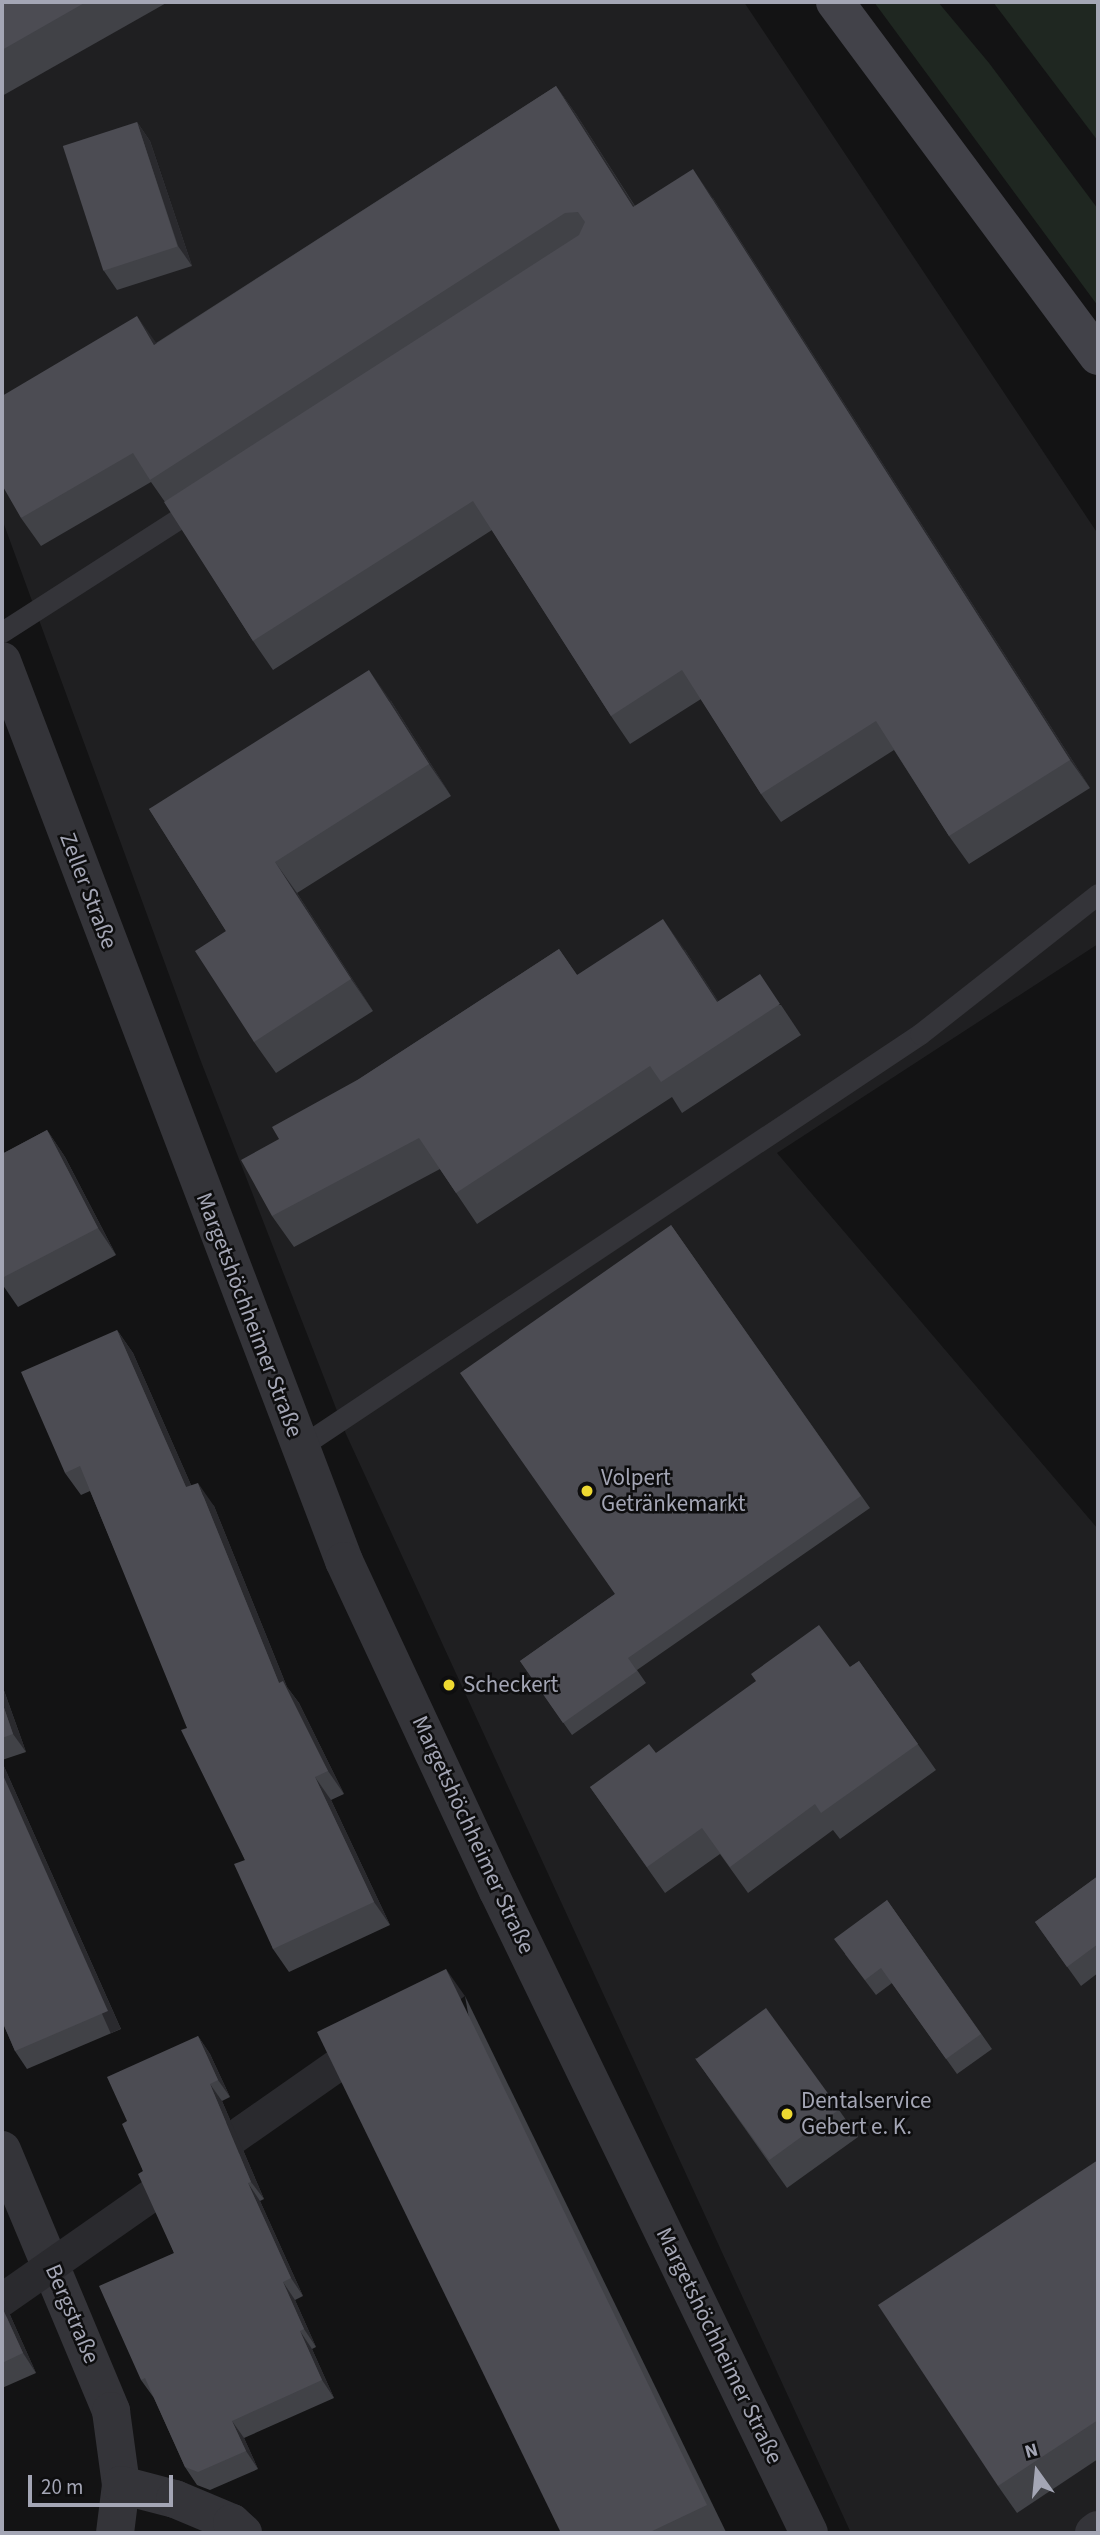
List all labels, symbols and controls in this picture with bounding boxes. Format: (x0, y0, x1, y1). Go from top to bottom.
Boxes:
street label: Zeller Straße (53, 829, 123, 953)
street label: Margetshöchheimer Straße (190, 1189, 308, 1441)
place label: Volpert Getränkemarkt (601, 1464, 745, 1518)
marker: Volpert Getränkemarkt (579, 1483, 595, 1499)
place label: Scheckert (463, 1671, 558, 1699)
marker: Scheckert (441, 1677, 457, 1693)
street label: Margetshöchheimer Straße (406, 1712, 540, 1958)
place label: Dentalservice Gebert e. K. (801, 2087, 931, 2141)
marker: Dentalservice Gebert e. K. (779, 2106, 795, 2122)
street label: Margetshöchheimer Straße (650, 2223, 788, 2469)
street label: Bergstraße (39, 2260, 105, 2368)
north arrow (1002, 2437, 1072, 2507)
text: N (1022, 2437, 1041, 2466)
scale bar (32, 2462, 177, 2506)
text: 20 m (41, 2472, 83, 2502)

